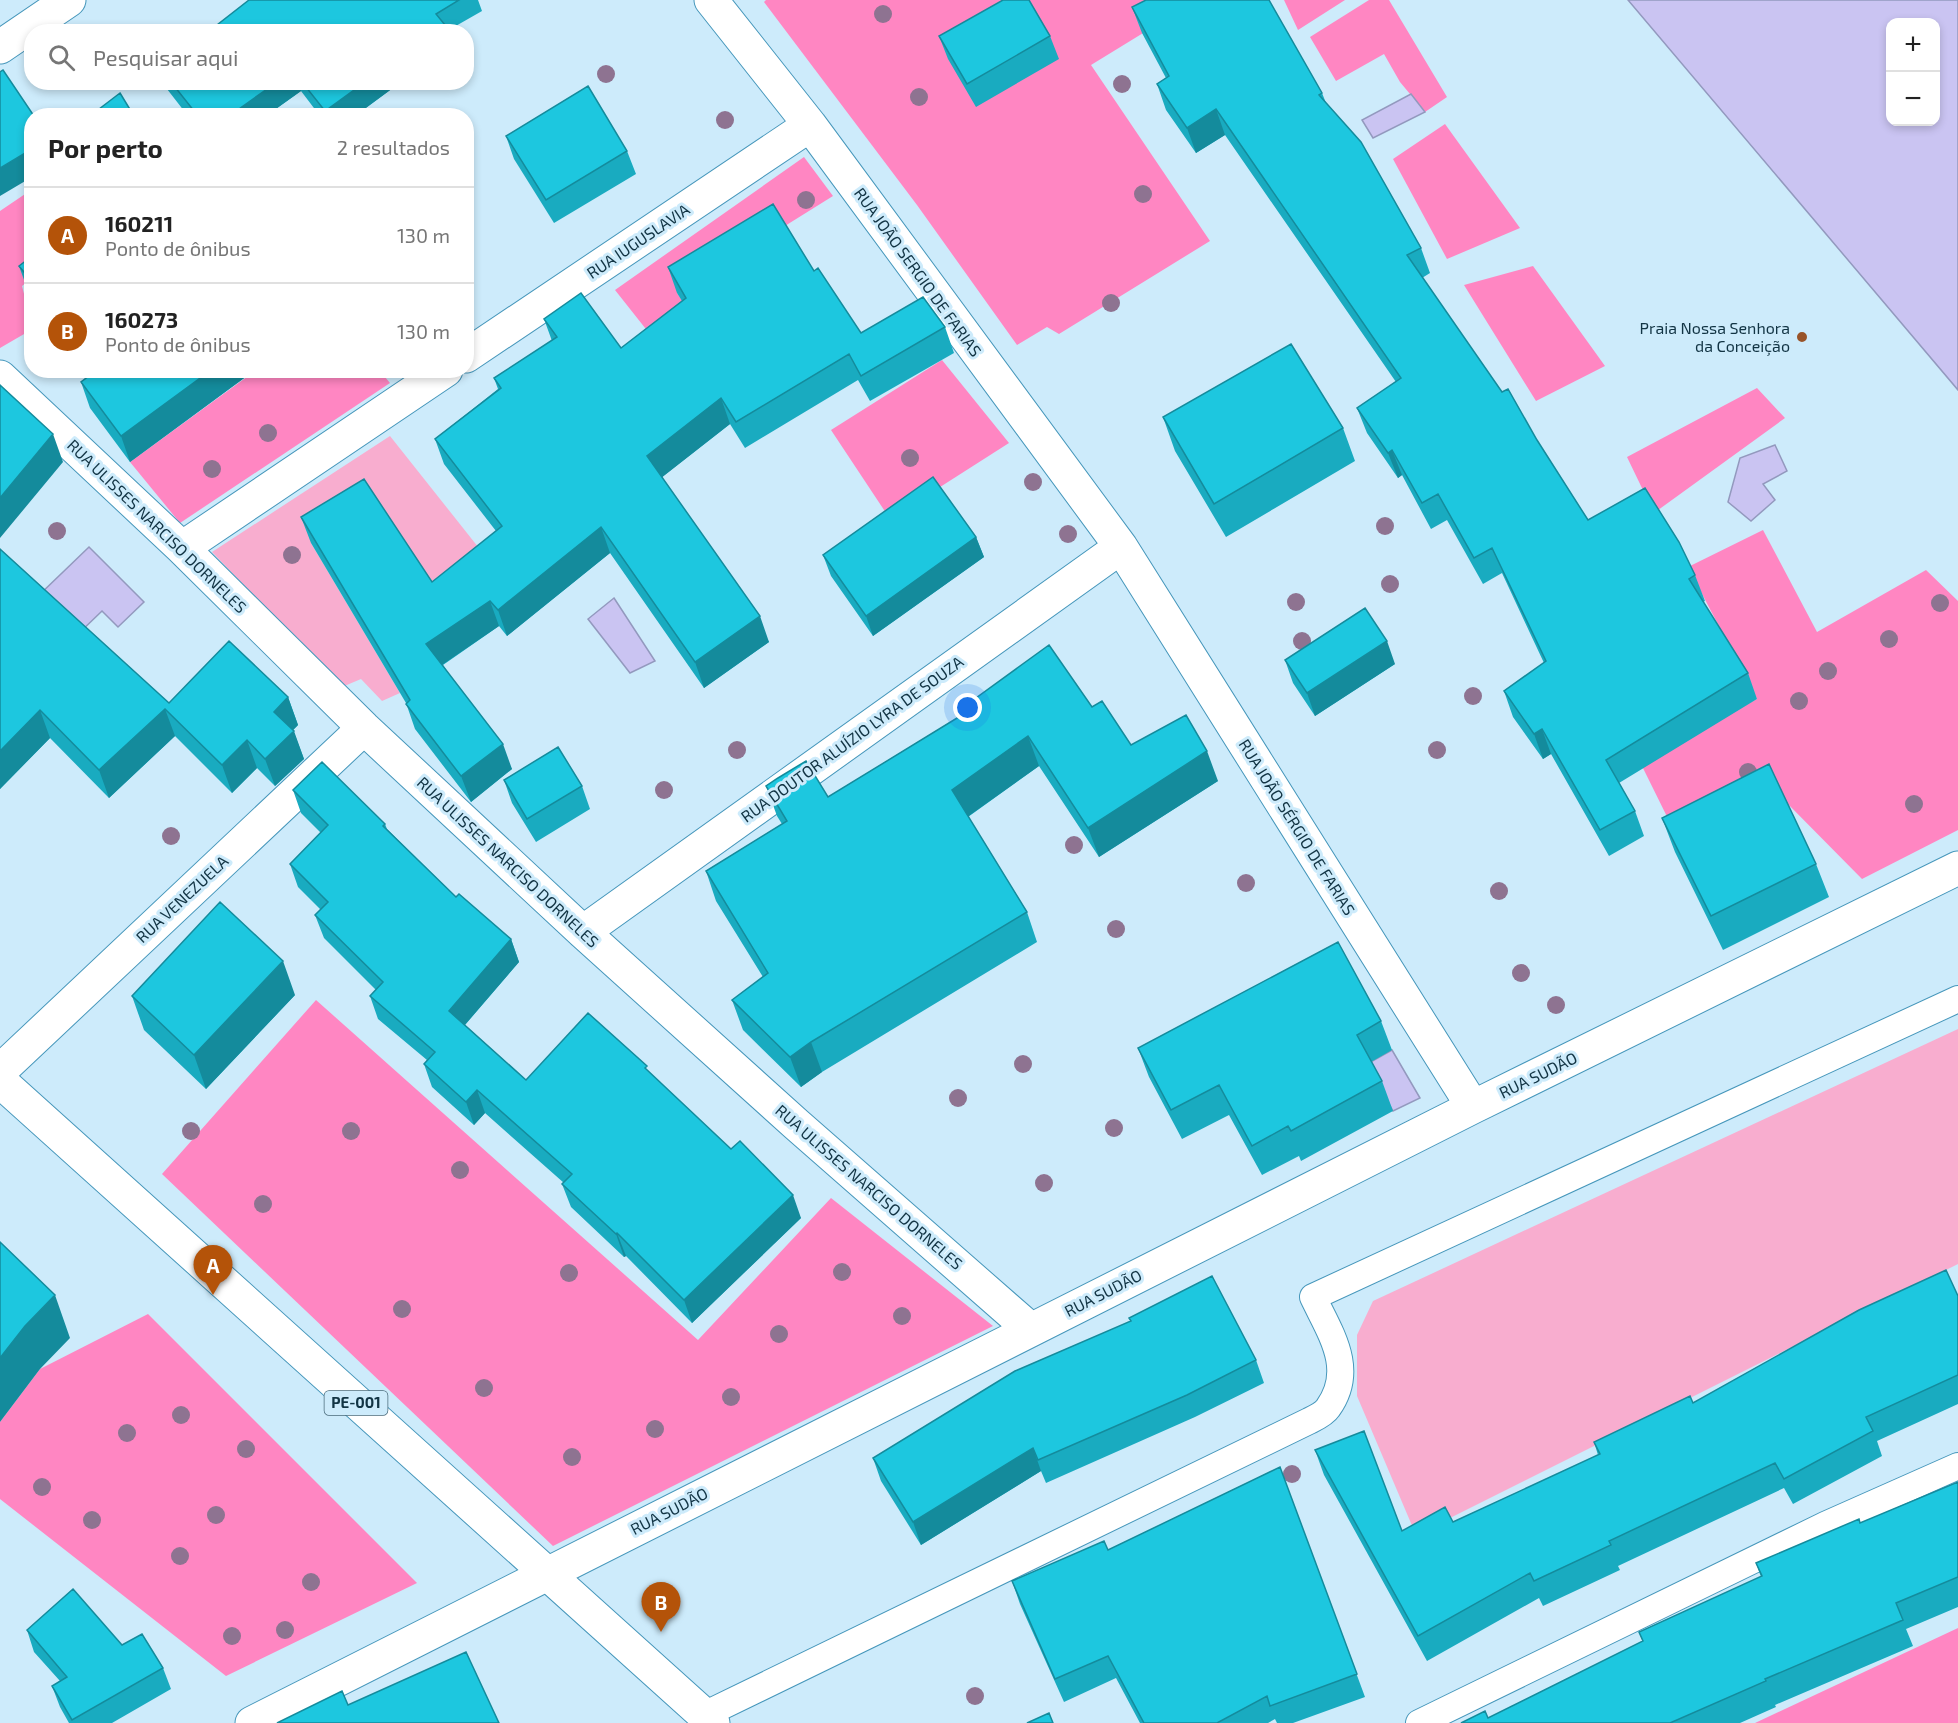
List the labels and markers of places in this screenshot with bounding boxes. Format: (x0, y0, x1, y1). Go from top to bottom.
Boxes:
place label: Praia Nossa Senhora da Conceição (1640, 318, 1790, 356)
marker: Praia Nossa Senhora da Conceição (1795, 330, 1809, 344)
pin: A (194, 1246, 232, 1295)
pin: B (642, 1582, 680, 1632)

